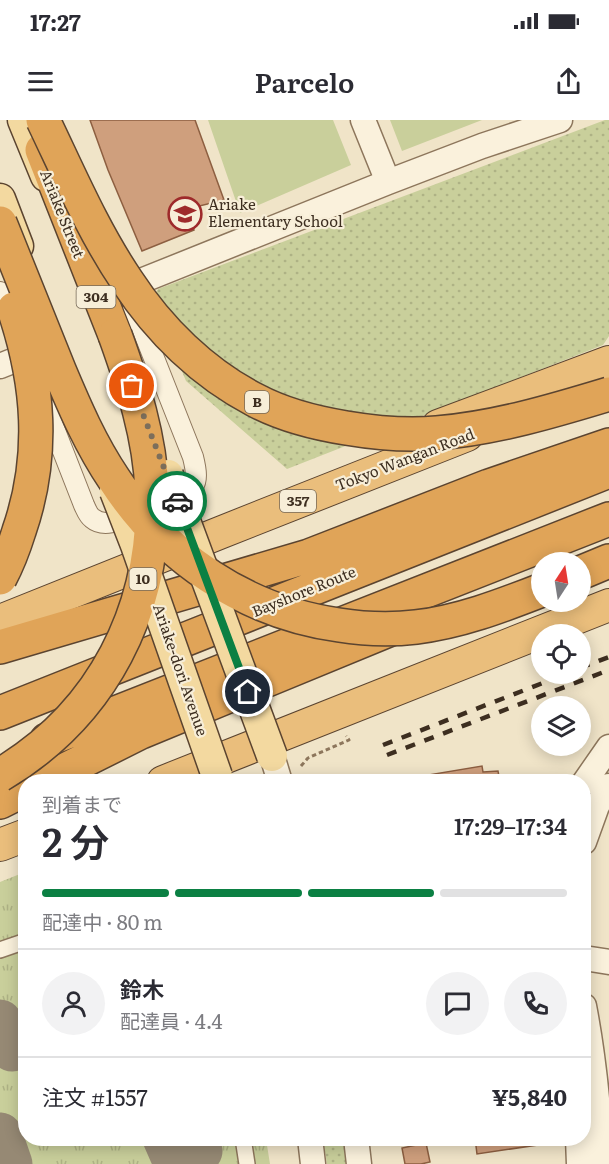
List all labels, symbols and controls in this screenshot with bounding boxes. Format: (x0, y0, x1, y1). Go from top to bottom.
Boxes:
text: 17:27 (30, 5, 81, 38)
text: Parcelo (255, 61, 354, 101)
icon: menu (24, 65, 57, 98)
icon: share (552, 65, 585, 98)
street label: Ariake Street (35, 166, 92, 261)
place label: Ariake Elementary School (208, 192, 343, 232)
school or university icon: Ariake Elementary School (167, 196, 203, 232)
road number: 304 (76, 286, 116, 308)
pin (106, 360, 157, 411)
icon: bag (115, 369, 148, 402)
road number: B (245, 391, 269, 413)
street label: Tokyo Wangan Road (332, 421, 477, 496)
courier (147, 471, 207, 531)
icon: car (161, 485, 194, 518)
road number: 357 (280, 490, 316, 512)
north arrow (531, 552, 591, 612)
map controls (531, 552, 591, 756)
street label: Bayshore Route (248, 559, 359, 622)
road number: 10 (130, 568, 156, 590)
street label: Ariake-dori Avenue (148, 600, 215, 739)
button: locate (531, 624, 591, 684)
pin (222, 666, 273, 717)
icon: home (231, 675, 264, 708)
button: layers (531, 696, 591, 756)
text: 到着まで (42, 788, 122, 818)
text: 17:29–17:34 (454, 809, 567, 842)
text: 2 分 (42, 811, 109, 869)
text: 配達中 · 80 m (42, 906, 163, 936)
button: person (42, 972, 105, 1035)
text: 鈴木 (120, 972, 164, 1005)
button: chat (426, 972, 489, 1035)
button: phone (504, 972, 567, 1035)
text: 配達員 · 4.4 (120, 1005, 223, 1035)
text: 注文 #1557 (42, 1080, 148, 1113)
text: ¥5,840 (492, 1080, 567, 1113)

